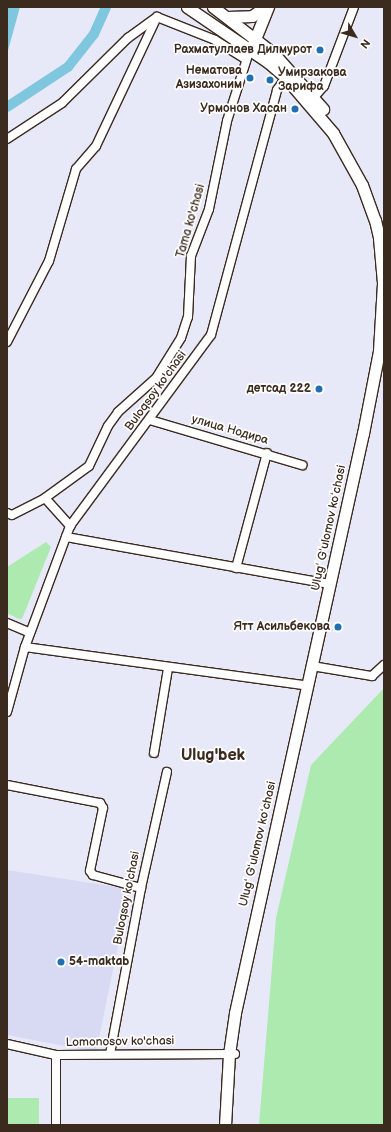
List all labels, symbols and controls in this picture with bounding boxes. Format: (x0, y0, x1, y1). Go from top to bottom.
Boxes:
north arrow (335, 16, 375, 56)
text: N (357, 36, 373, 51)
place label: Рахматуллаев Дилмурот (174, 43, 312, 57)
marker: Рахматуллаев Дилмурот (315, 45, 325, 55)
place label: Нематова Азизахоним (176, 64, 242, 92)
place label: Умирзакова Зарифа (278, 66, 347, 94)
marker: Нематова Азизахоним (245, 73, 255, 83)
marker: Умирзакова Зарифа (265, 75, 275, 85)
place label: Урмонов Хасан (200, 102, 287, 116)
marker: Урмонов Хасан (290, 104, 300, 114)
street label: Tama ko'chasi (174, 182, 208, 260)
street label: Buloqsoy ko'chasi (122, 348, 190, 434)
place label: детсад 222 (247, 382, 311, 396)
marker: детсад 222 (314, 384, 324, 394)
street label: улица Нодира (190, 412, 270, 448)
street label: Ulugʻ Gʻulomov koʻchasi (309, 464, 349, 592)
place label: Ятт Асильбекова (233, 620, 330, 634)
marker: Ятт Асильбекова (333, 622, 343, 632)
district label: Ulug'bek (181, 746, 245, 766)
street label: Ulugʻ Gʻulomov koʻchasi (237, 780, 279, 908)
street label: Buloqsoy ko'chasi (111, 850, 143, 946)
place label: 54-maktab (69, 955, 129, 969)
marker: 54-maktab (56, 957, 66, 967)
street label: Lomonosov ko'chasi (66, 1034, 174, 1050)

